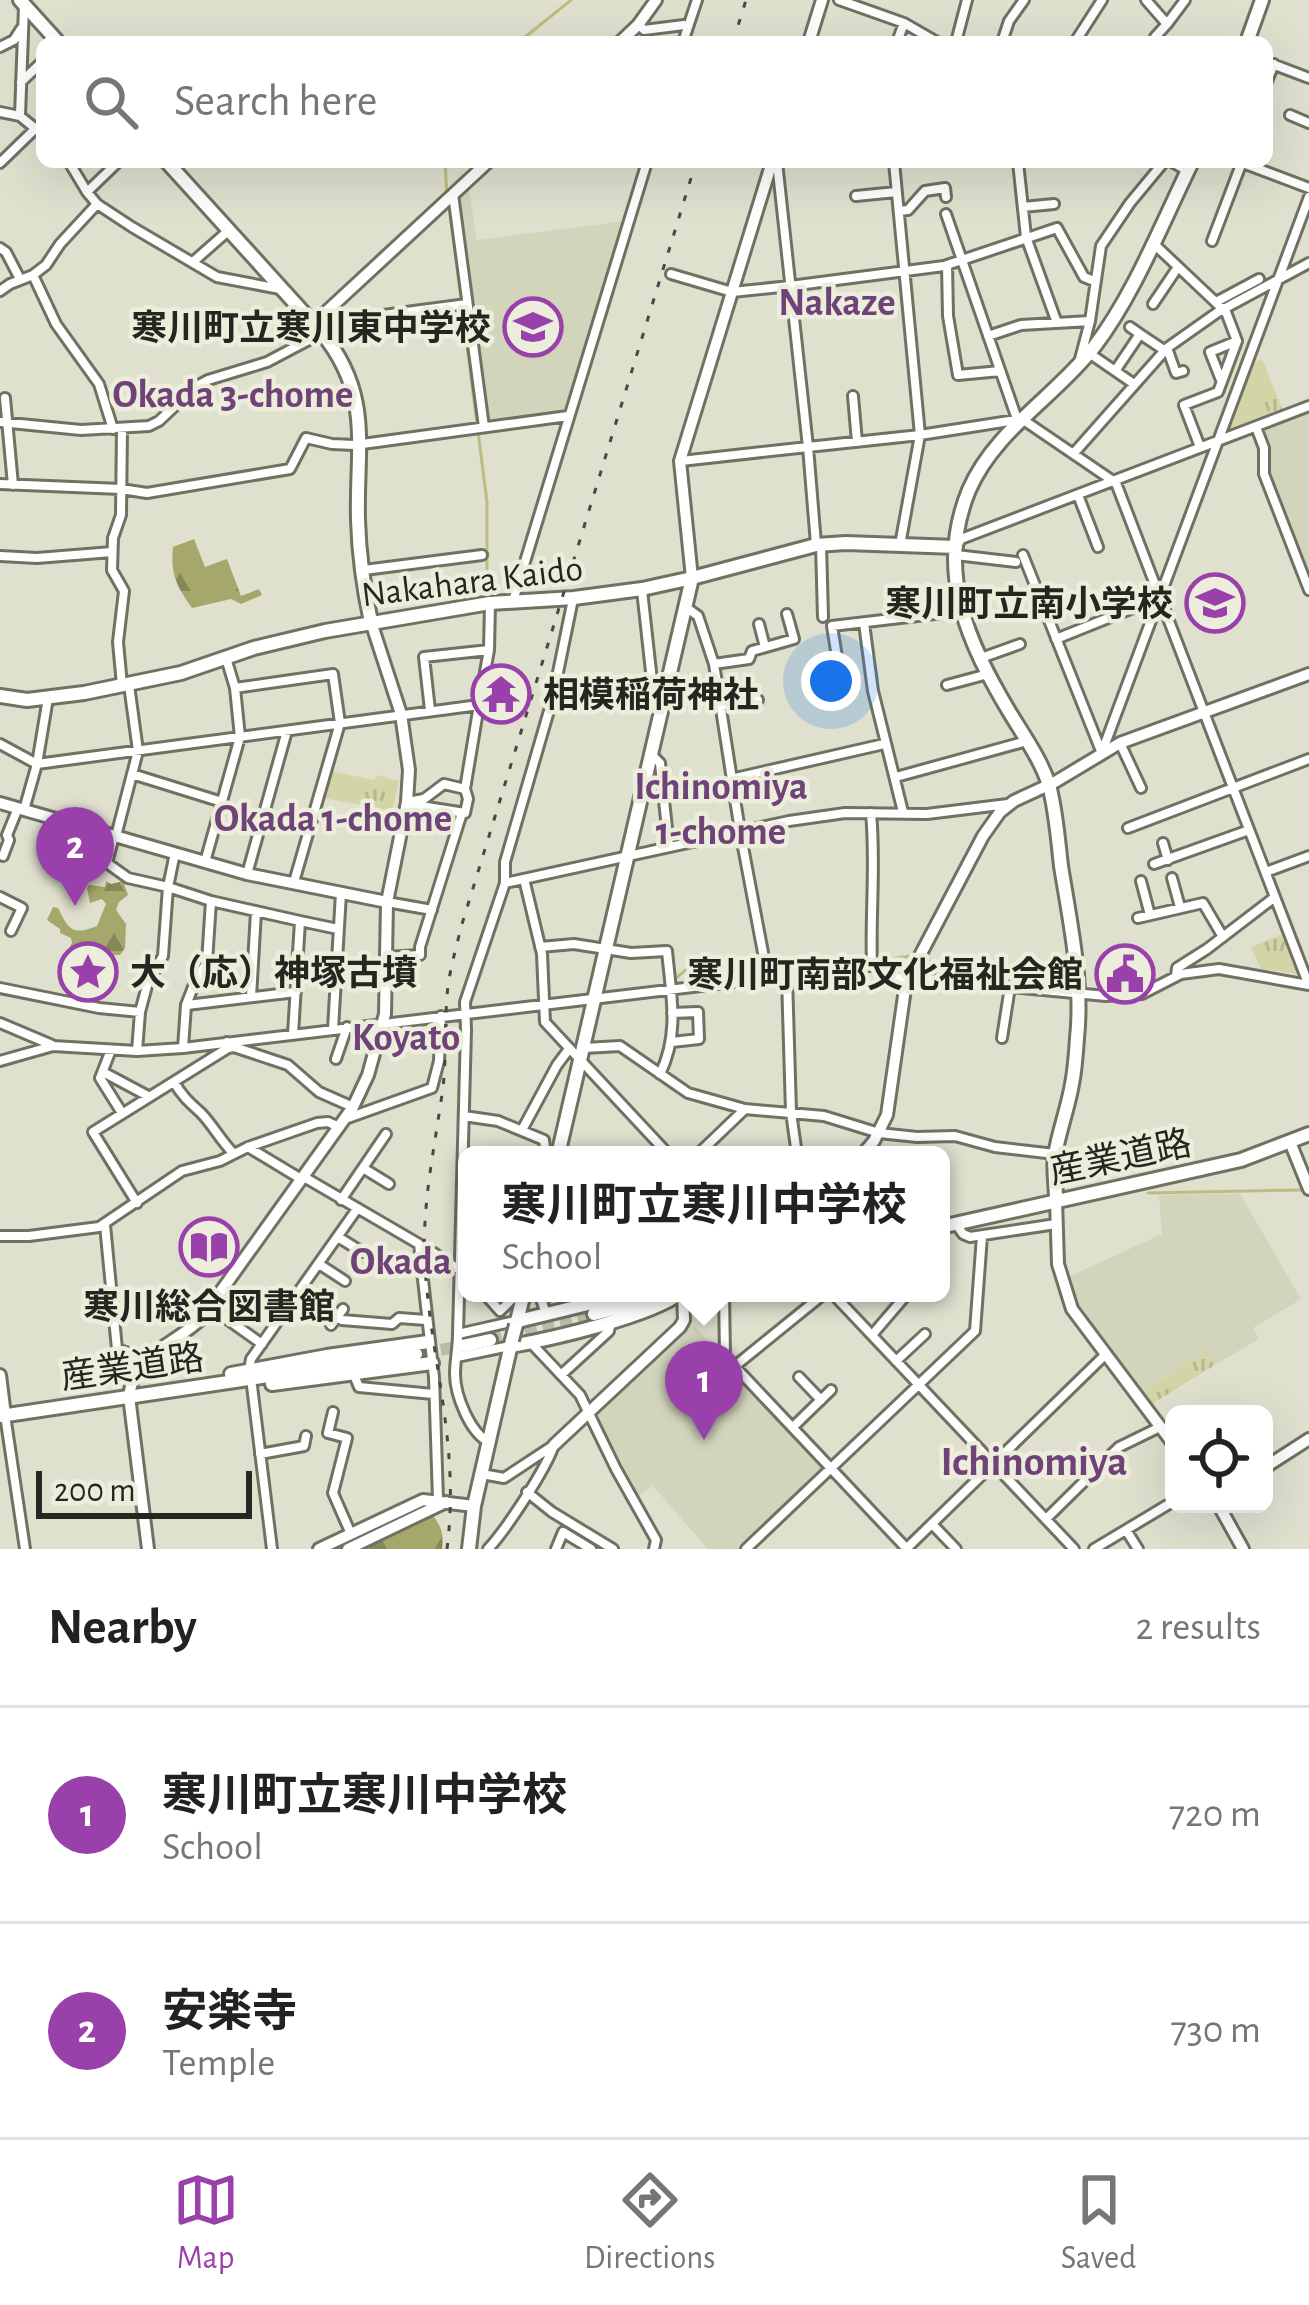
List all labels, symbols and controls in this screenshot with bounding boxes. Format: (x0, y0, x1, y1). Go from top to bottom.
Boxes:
search box (36, 36, 1273, 168)
icon: search (78, 69, 144, 135)
text: Search here (174, 79, 377, 124)
district label: Nakaze (778, 284, 896, 323)
school or university icon: 寒川町立寒川東中学校 (502, 296, 564, 358)
place label: 寒川町立寒川東中学校 (131, 309, 491, 347)
district label: Okada 3-chome (113, 376, 353, 415)
street label: Nakahara Kaido (360, 551, 585, 613)
school or university icon: 寒川町立南小学校 (1184, 572, 1246, 634)
place label: 寒川町立南小学校 (885, 585, 1173, 623)
your location (801, 651, 861, 711)
temple icon: 相模稲荷神社 (470, 663, 532, 725)
place label: 相模稲荷神社 (543, 676, 759, 714)
district label: Ichinomiya 1-chome (634, 768, 808, 852)
district label: Okada 1-chome (214, 800, 452, 839)
pin: 2 (36, 807, 114, 906)
place icon: 大（応）神塚古墳 (57, 941, 119, 1003)
public building icon: 寒川町南部文化福祉会館 (1094, 943, 1156, 1005)
place label: 大（応）神塚古墳 (130, 954, 418, 992)
place label: 寒川町南部文化福祉会館 (687, 956, 1083, 994)
district label: Koyato (352, 1019, 460, 1058)
street label: 産業道路 (1046, 1123, 1195, 1191)
popup (458, 1146, 950, 1302)
text: 寒川町立寒川中学校 (501, 1184, 907, 1229)
library icon: 寒川総合図書館 (178, 1216, 240, 1278)
text: School (501, 1238, 602, 1277)
district label: Okada (350, 1243, 452, 1282)
place label: 寒川総合図書館 (83, 1288, 335, 1326)
street label: 産業道路 (58, 1338, 206, 1396)
pin: 1 (665, 1341, 743, 1440)
map controls (1165, 1405, 1273, 1513)
button: locate (1165, 1405, 1273, 1513)
district label: Ichinomiya (941, 1441, 1127, 1483)
scale bar (36, 1465, 252, 1518)
text: 200 m (54, 1475, 136, 1508)
text: Nearby (48, 1602, 197, 1653)
text: 2 results (1135, 1608, 1261, 1647)
text: 寒川町立寒川中学校 (162, 1774, 567, 1819)
text: 1 (80, 1795, 94, 1834)
text: 720 m (1169, 1795, 1261, 1834)
text: School (162, 1828, 263, 1867)
text: 安楽寺 (162, 1990, 297, 2035)
text: 2 (78, 2011, 96, 2050)
text: 730 m (1170, 2011, 1261, 2050)
text: Temple (162, 2044, 275, 2083)
tab: Map (173, 2167, 239, 2279)
tab: Directions (584, 2167, 715, 2279)
tab: Saved (1061, 2167, 1136, 2279)

